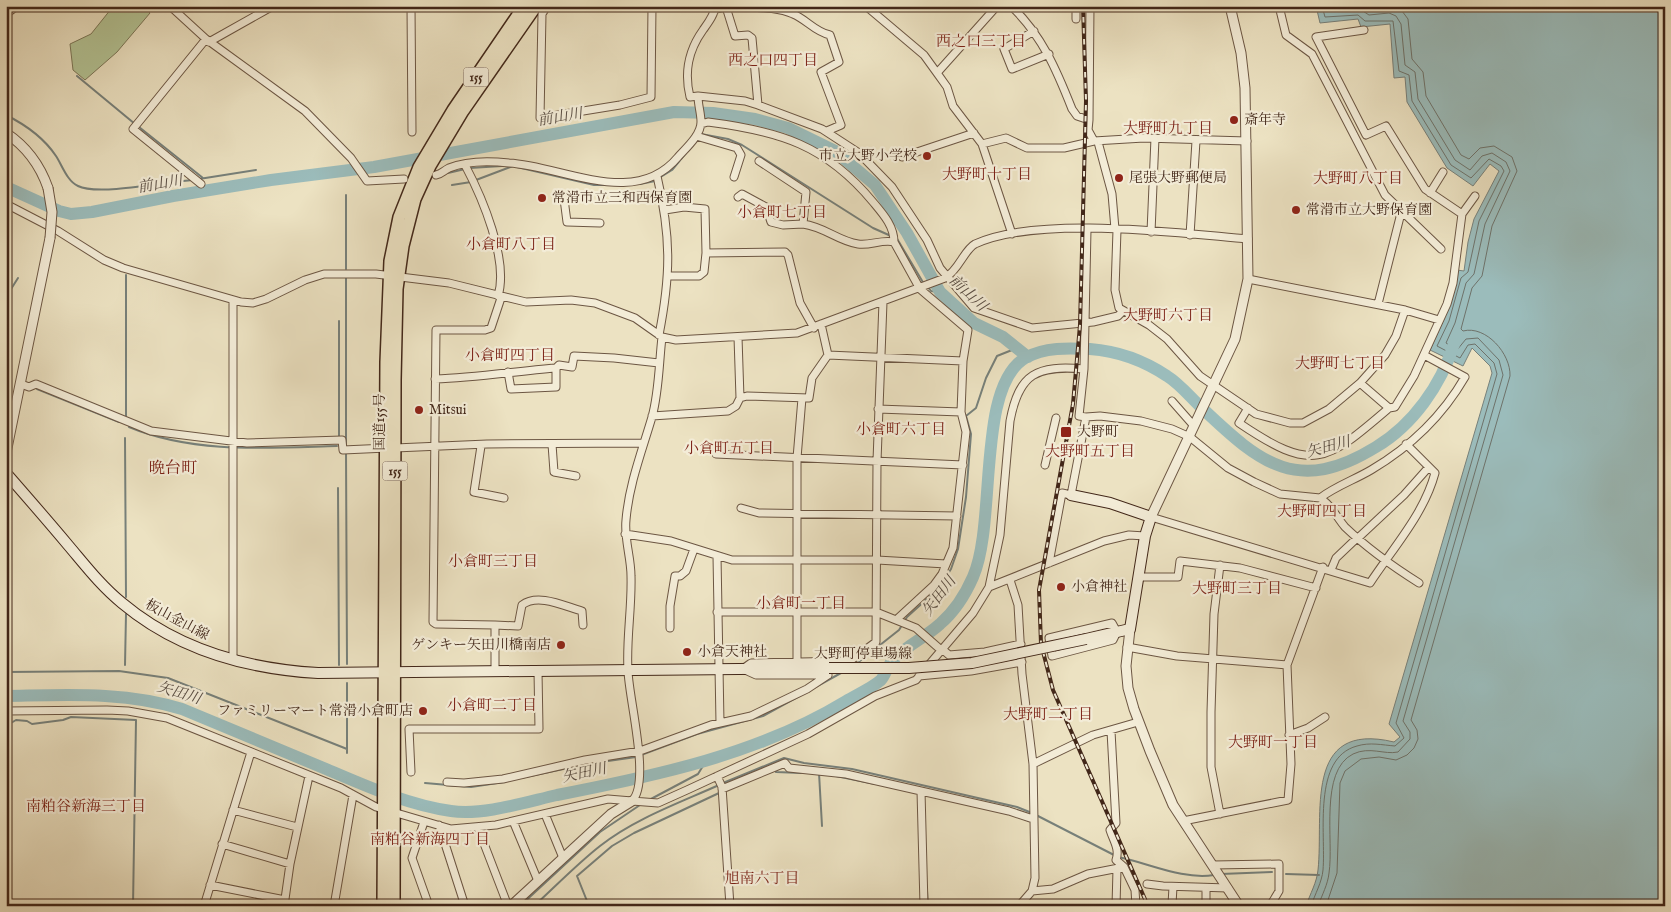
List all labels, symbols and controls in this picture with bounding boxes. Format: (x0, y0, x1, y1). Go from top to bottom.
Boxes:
district label: 西之口三丁目 (936, 32, 1026, 51)
district label: 西之口四丁目 (728, 51, 818, 70)
road number: 155 (464, 68, 488, 86)
water label: 前山川 (536, 103, 586, 130)
place label: 斎年寺 (1244, 111, 1286, 129)
marker: 斎年寺 (1228, 114, 1240, 126)
district label: 大野町九丁目 (1123, 119, 1213, 138)
place label: 市立大野小学校 (819, 147, 917, 165)
marker: 市立大野小学校 (921, 150, 933, 162)
district label: 大野町十丁目 (942, 165, 1032, 184)
place label: 尾張大野郵便局 (1129, 169, 1227, 187)
district label: 大野町八丁目 (1313, 169, 1403, 188)
water label: 前山川 (136, 170, 186, 197)
marker: 尾張大野郵便局 (1113, 172, 1125, 184)
place label: 常滑市立三和西保育園 (552, 189, 692, 207)
marker: 常滑市立三和西保育園 (536, 192, 548, 204)
place label: 常滑市立大野保育園 (1306, 201, 1432, 219)
district label: 小倉町七丁目 (737, 203, 827, 222)
marker: 常滑市立大野保育園 (1290, 204, 1302, 216)
district label: 小倉町八丁目 (466, 235, 556, 254)
water label: 前山川 (945, 271, 992, 317)
district label: 大野町六丁目 (1123, 306, 1213, 325)
district label: 小倉町四丁目 (465, 346, 555, 365)
district label: 大野町七丁目 (1295, 354, 1385, 373)
street label: 国道155号 (371, 393, 389, 451)
place label: Mitsui (429, 401, 467, 419)
marker: Mitsui (413, 404, 425, 416)
district label: 小倉町六丁目 (856, 420, 946, 439)
place label: 大野町 (1077, 423, 1119, 441)
marker: 大野町 (1059, 425, 1073, 439)
water label: 矢田川 (1304, 431, 1354, 462)
district label: 小倉町五丁目 (684, 439, 774, 458)
district label: 大野町五丁目 (1045, 442, 1135, 461)
district label: 晩台町 (149, 459, 197, 479)
road number: 155 (382, 462, 408, 481)
district label: 大野町四丁目 (1277, 502, 1367, 521)
district label: 小倉町三丁目 (448, 552, 538, 571)
water label: 矢田川 (918, 571, 961, 620)
place label: 小倉神社 (1071, 578, 1127, 596)
district label: 大野町三丁目 (1192, 579, 1282, 598)
marker: 小倉神社 (1055, 581, 1067, 593)
district label: 小倉町一丁目 (756, 594, 846, 613)
street label: 板山金山線 (142, 596, 212, 644)
place label: ゲンキー矢田川橋南店 (411, 636, 551, 654)
marker: ゲンキー矢田川橋南店 (555, 639, 567, 651)
place label: 小倉天神社 (697, 643, 767, 661)
street label: 大野町停車場線 (814, 645, 912, 663)
marker: 小倉天神社 (681, 646, 693, 658)
water label: 矢田川 (155, 677, 205, 709)
district label: 小倉町二丁目 (447, 696, 537, 715)
place label: ファミリーマート常滑小倉町店 (217, 702, 413, 720)
marker: ファミリーマート常滑小倉町店 (417, 705, 429, 717)
district label: 大野町二丁目 (1003, 705, 1093, 724)
district label: 大野町一丁目 (1228, 733, 1318, 752)
water label: 矢田川 (560, 759, 610, 787)
district label: 南粕谷新海三丁目 (26, 797, 146, 816)
district label: 南粕谷新海四丁目 (370, 830, 490, 849)
district label: 旭南六丁目 (724, 869, 800, 888)

